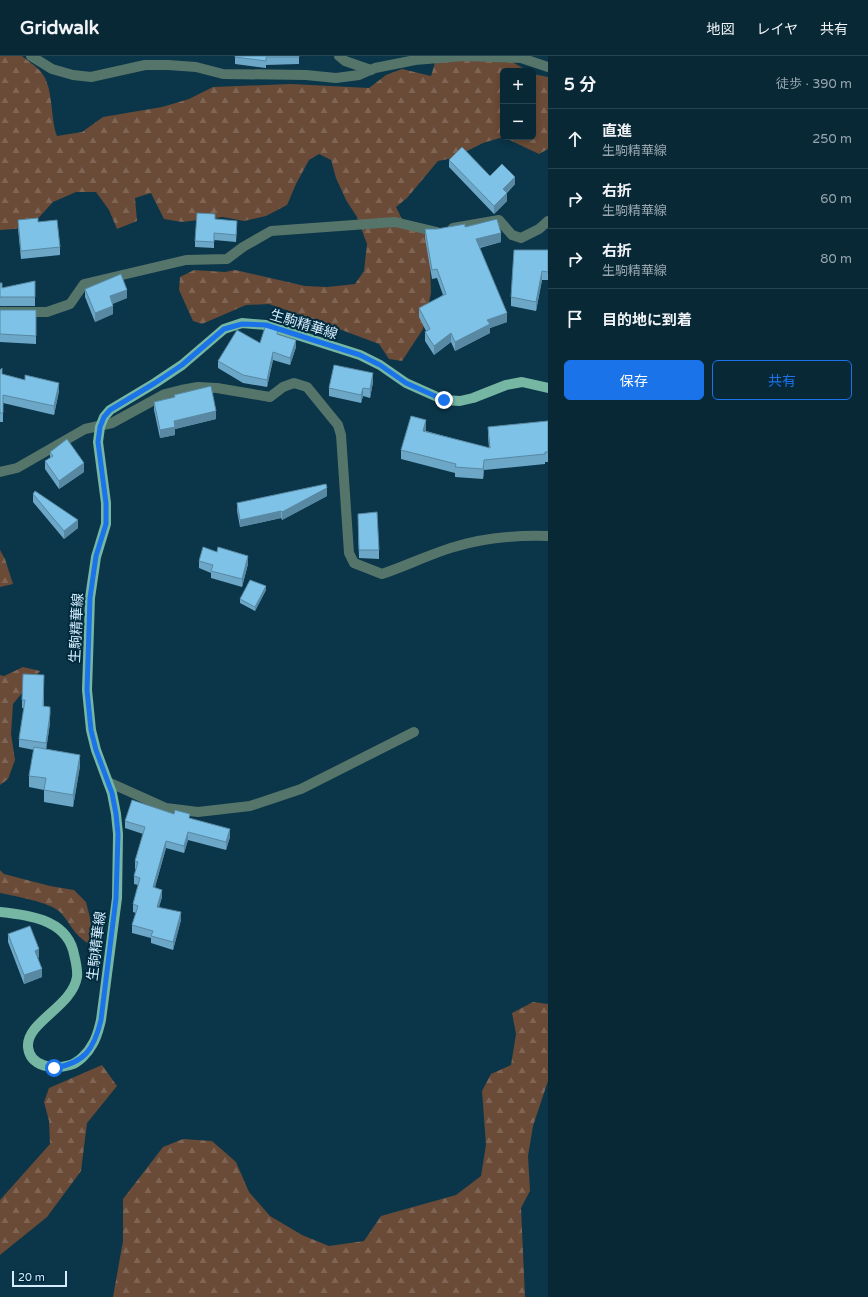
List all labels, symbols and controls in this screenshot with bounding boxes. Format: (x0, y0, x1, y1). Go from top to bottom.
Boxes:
text: Gridwalk (20, 17, 99, 39)
text: 地図 (706, 21, 734, 38)
text: レイヤ (756, 21, 798, 38)
text: 共有 (820, 21, 848, 38)
map controls (500, 68, 536, 140)
button: + (500, 68, 536, 104)
text: 5 分 (564, 74, 596, 95)
text: 徒歩 · 390 m (776, 76, 852, 92)
button: − (500, 104, 536, 140)
text: 直進 (602, 122, 632, 140)
icon: ahead (564, 128, 586, 150)
text: 250 m (812, 131, 852, 147)
text: 生駒精華線 (602, 143, 667, 159)
text: 右折 (602, 182, 632, 200)
icon: right (564, 188, 586, 210)
text: 60 m (820, 191, 852, 207)
text: 生駒精華線 (602, 203, 667, 219)
text: 右折 (602, 242, 632, 260)
icon: right (564, 248, 586, 270)
text: 80 m (820, 251, 852, 267)
text: 生駒精華線 (602, 263, 667, 279)
street label: 生駒精華線 (268, 306, 340, 343)
icon: arrive (564, 308, 586, 330)
text: 目的地に到着 (602, 311, 692, 329)
button: 保存 (564, 360, 704, 400)
button: 共有 (712, 360, 852, 400)
route end (435, 391, 453, 409)
street label: 生駒精華線 (66, 593, 87, 663)
street label: 生駒精華線 (84, 910, 109, 982)
route start (45, 1059, 63, 1077)
scale bar (12, 1269, 67, 1288)
text: 20 m (18, 1271, 45, 1284)

